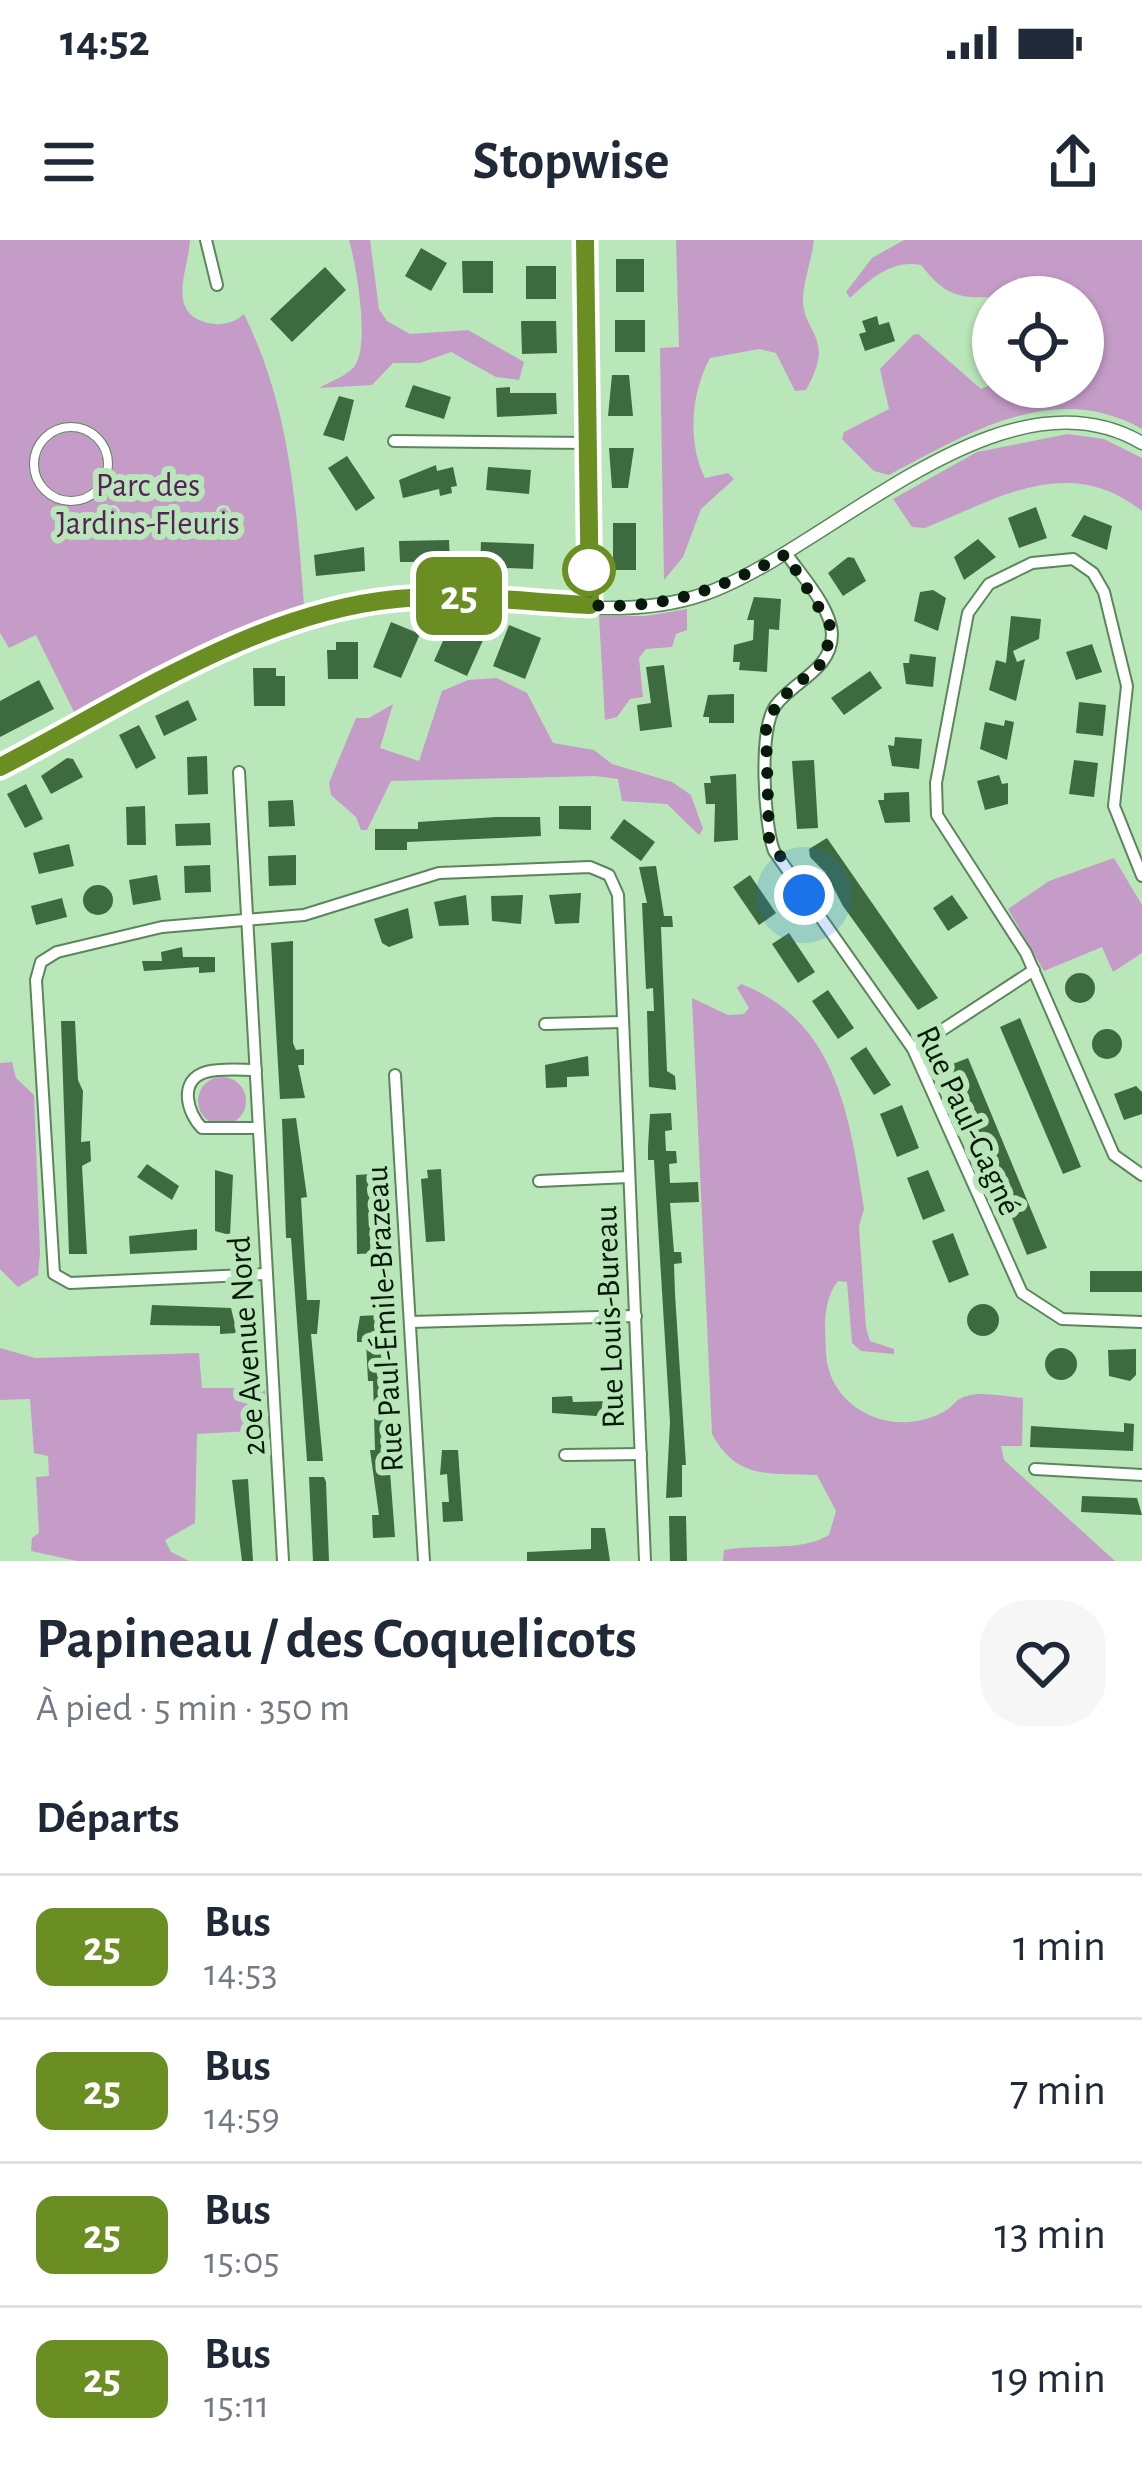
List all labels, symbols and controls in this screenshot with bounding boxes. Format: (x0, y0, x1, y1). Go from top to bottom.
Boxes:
text: 14:52 (60, 19, 150, 64)
icon: menu (36, 129, 102, 195)
icon: share (1040, 129, 1106, 195)
text: Stopwise (473, 135, 669, 189)
map controls (972, 276, 1104, 408)
button: locate (972, 276, 1104, 408)
park label: Parc des Jardins-Fleuris (56, 470, 240, 541)
unlabelled marker (564, 545, 614, 595)
line badge: 25 (405, 557, 513, 635)
text: 25 (440, 575, 478, 617)
your location (774, 865, 834, 925)
street label: Rue Paul-Gagné (910, 1021, 1026, 1221)
street label: Rue Paul-Émile-Brazeau (357, 1165, 410, 1473)
street label: Rue Louis-Bureau (590, 1205, 631, 1429)
street label: 20e Avenue Nord (223, 1235, 272, 1457)
button: heart (980, 1600, 1106, 1726)
text: Papineau / des Coquelicots (36, 1611, 637, 1668)
text: À pied · 5 min · 350 m (36, 1689, 350, 1728)
text: Départs (36, 1796, 180, 1841)
text: Bus (204, 1900, 271, 1945)
text: 1 min (1013, 1924, 1106, 1969)
text: 25 (83, 1926, 121, 1968)
text: 14:53 (204, 1954, 277, 1993)
text: Bus (204, 2044, 271, 2089)
text: 7 min (1010, 2068, 1106, 2113)
text: 25 (83, 2070, 121, 2112)
text: 14:59 (204, 2098, 280, 2137)
text: Bus (204, 2188, 271, 2233)
text: 13 min (994, 2212, 1106, 2257)
text: 25 (83, 2214, 121, 2256)
text: 15:05 (204, 2242, 280, 2281)
text: Bus (204, 2332, 271, 2377)
text: 19 min (992, 2356, 1106, 2401)
text: 25 (83, 2358, 121, 2400)
text: 15:11 (204, 2386, 269, 2425)

